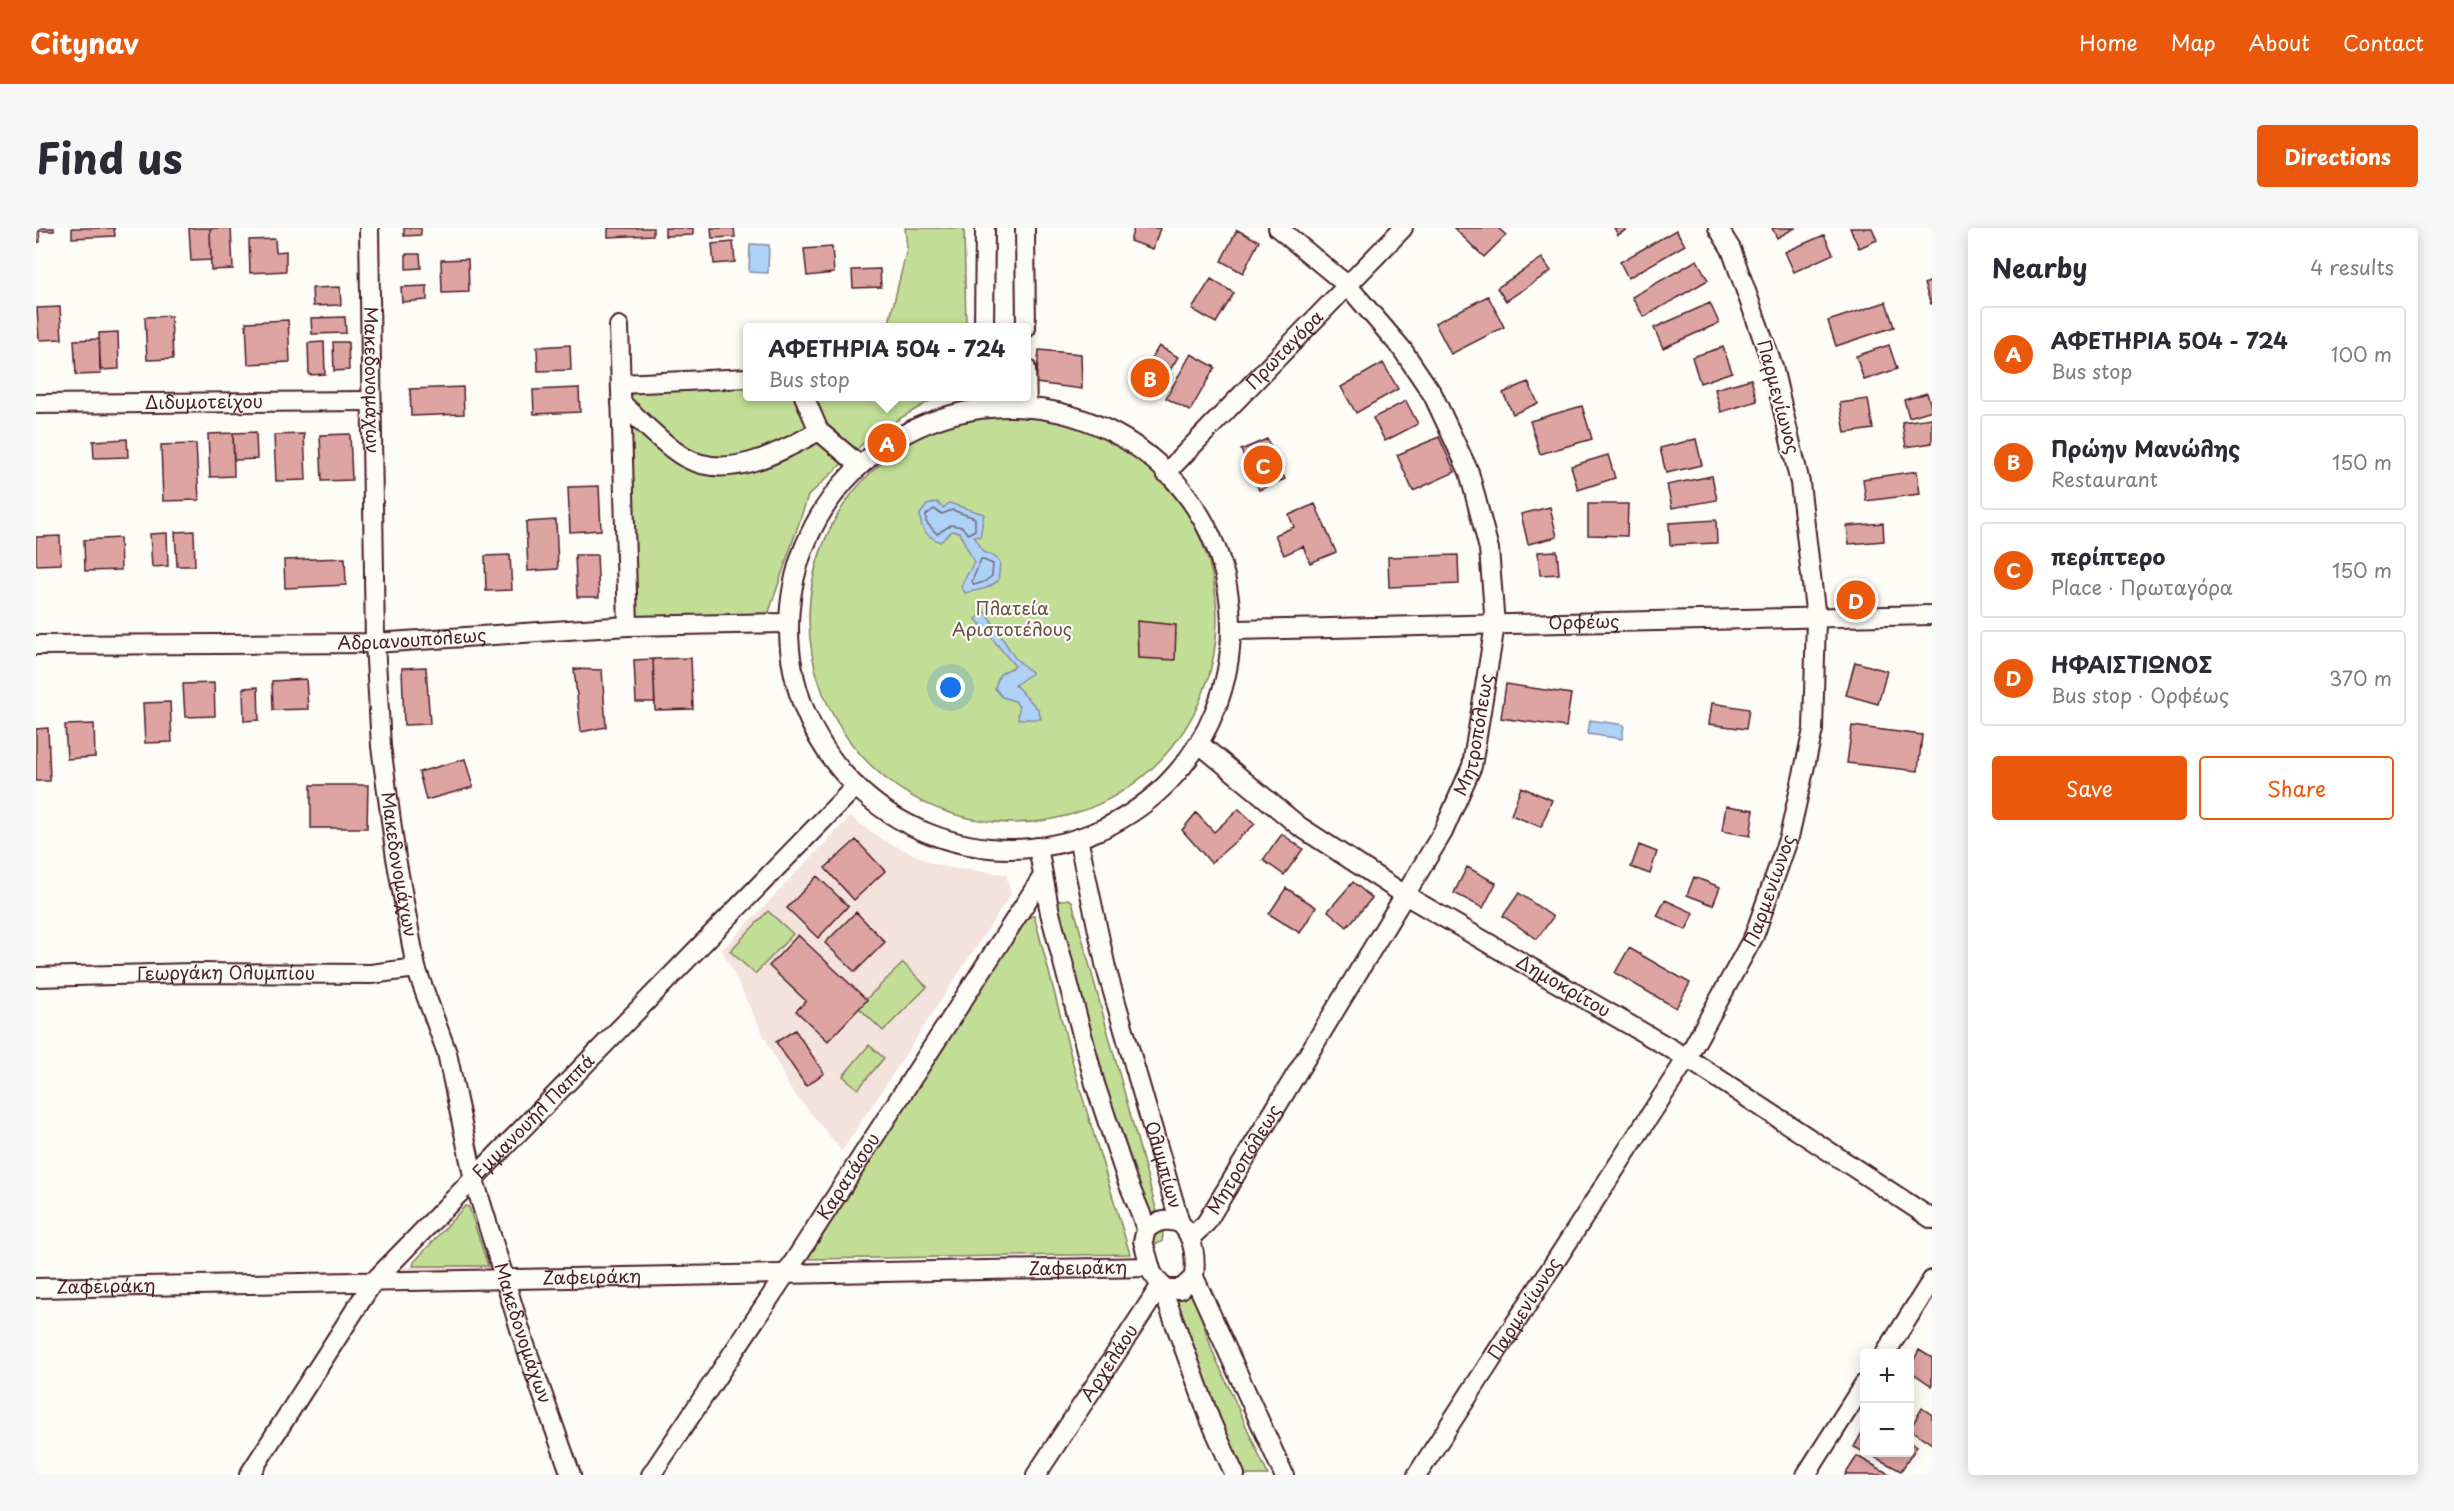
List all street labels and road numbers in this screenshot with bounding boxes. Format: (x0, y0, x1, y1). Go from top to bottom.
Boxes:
street label: Πρωταγόρα (1239, 303, 1329, 395)
street label: Μακεδονομάχων (358, 306, 387, 454)
street label: Παρμενίωνος (1751, 336, 1808, 457)
street label: Διδυμοτείχου (145, 387, 263, 415)
street label: Ορφέως (1548, 607, 1620, 635)
street label: Αδριανουπόλεως (337, 621, 487, 655)
street label: Μητροπόλεως (1446, 672, 1499, 800)
street label: Μακεδονομάχων (375, 790, 425, 939)
street label: Παρμενίωνος (1736, 830, 1801, 951)
street label: Δημοκρίτου (1512, 947, 1616, 1023)
street label: Γεωργάκη Ολυμπίου (136, 958, 315, 986)
street label: Εμμανουήλ Παππά (466, 1047, 600, 1184)
street label: Μητροπόλεως (1199, 1099, 1287, 1219)
street label: Ολυμπίων (1139, 1118, 1190, 1211)
street label: Καρατάσου (809, 1127, 886, 1224)
street label: Παρμενίωνος (1480, 1251, 1567, 1365)
street label: Ζαφειράκη (1028, 1252, 1128, 1281)
street label: Μακεδονομάχων (488, 1259, 560, 1407)
street label: Ζαφειράκη (542, 1262, 642, 1290)
street label: Ζαφειράκη (56, 1271, 156, 1300)
street label: Αρχελάου (1073, 1318, 1144, 1406)

